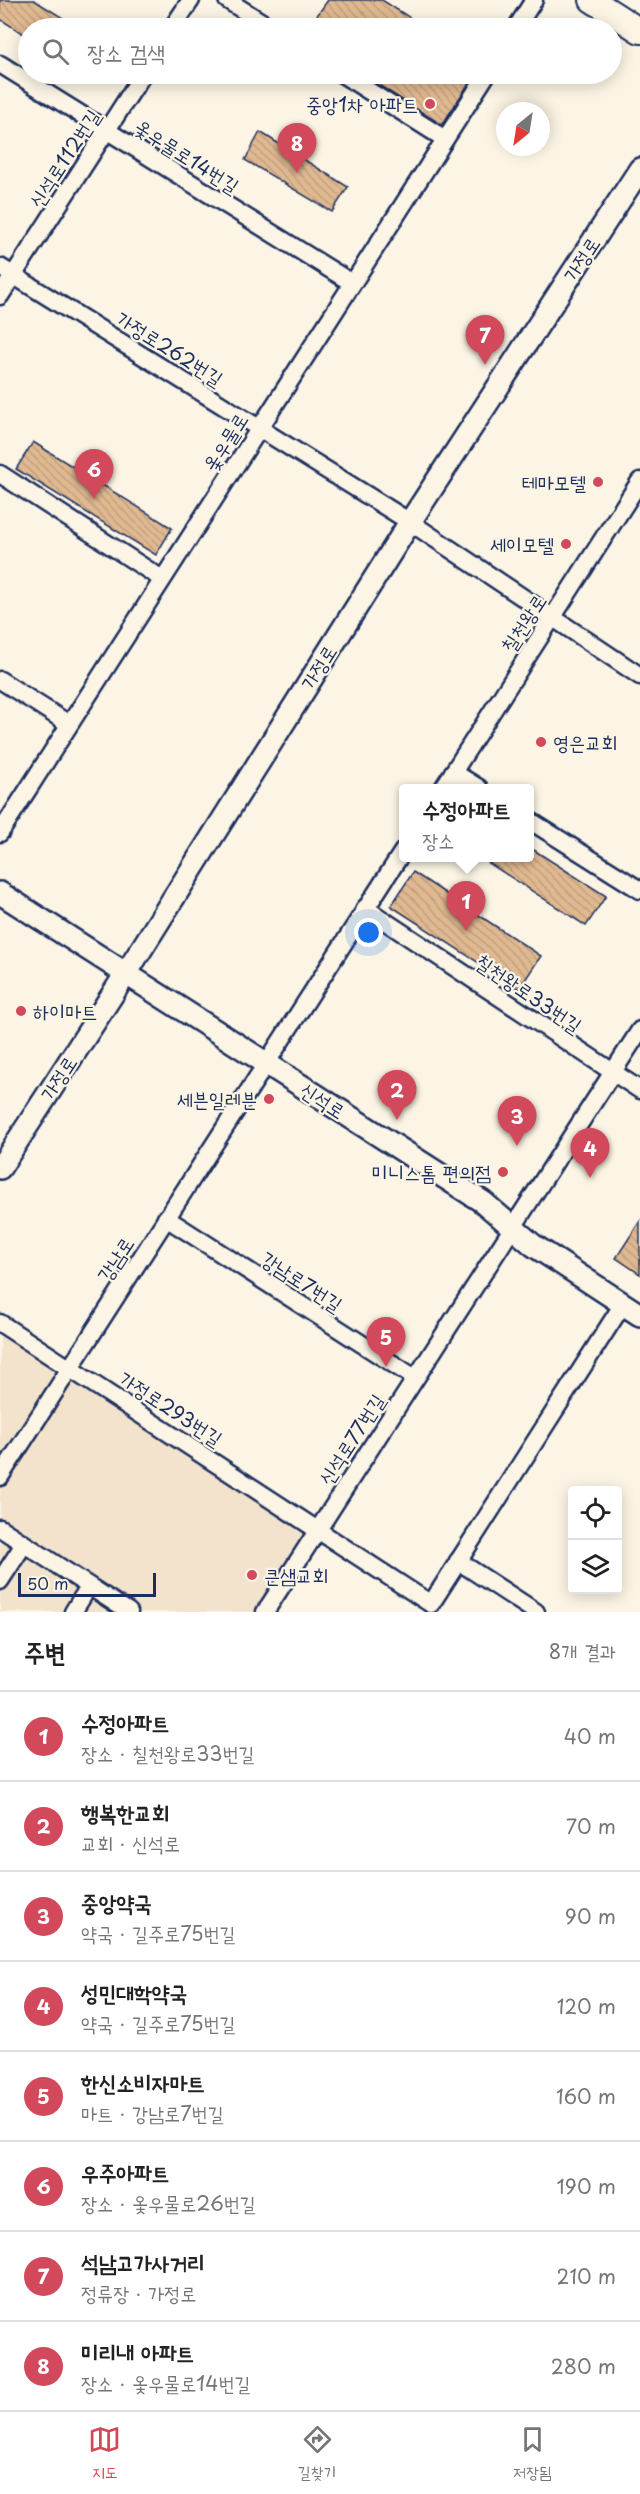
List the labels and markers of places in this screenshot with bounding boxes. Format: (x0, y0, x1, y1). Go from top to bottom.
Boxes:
place label: 중앙1차 아파트 (306, 89, 418, 119)
marker: 중앙1차 아파트 (423, 97, 437, 111)
pin: 8 (278, 124, 316, 173)
pin: 7 (466, 316, 504, 365)
pin: 6 (74, 450, 113, 499)
place label: 테마모텔 (522, 467, 586, 497)
marker: 테마모텔 (591, 475, 605, 489)
place label: 세이모텔 (490, 529, 554, 559)
marker: 세이모텔 (559, 537, 573, 551)
place label: 영은교회 (553, 727, 617, 757)
marker: 영은교회 (534, 735, 548, 749)
pin: 1 (446, 882, 486, 931)
place label: 하이마트 (33, 996, 97, 1026)
marker: 하이마트 (14, 1004, 28, 1018)
pin: 2 (378, 1070, 416, 1120)
place label: 세븐일레븐 (177, 1084, 257, 1114)
marker: 세븐일레븐 (262, 1092, 276, 1106)
pin: 3 (498, 1096, 536, 1146)
pin: 4 (570, 1128, 610, 1178)
place label: 미니스톰 편의점 (372, 1157, 491, 1187)
marker: 미니스톰 편의점 (496, 1165, 510, 1179)
pin: 5 (366, 1318, 406, 1367)
place label: 큰샘교회 (264, 1560, 328, 1590)
marker: 큰샘교회 (245, 1568, 259, 1582)

